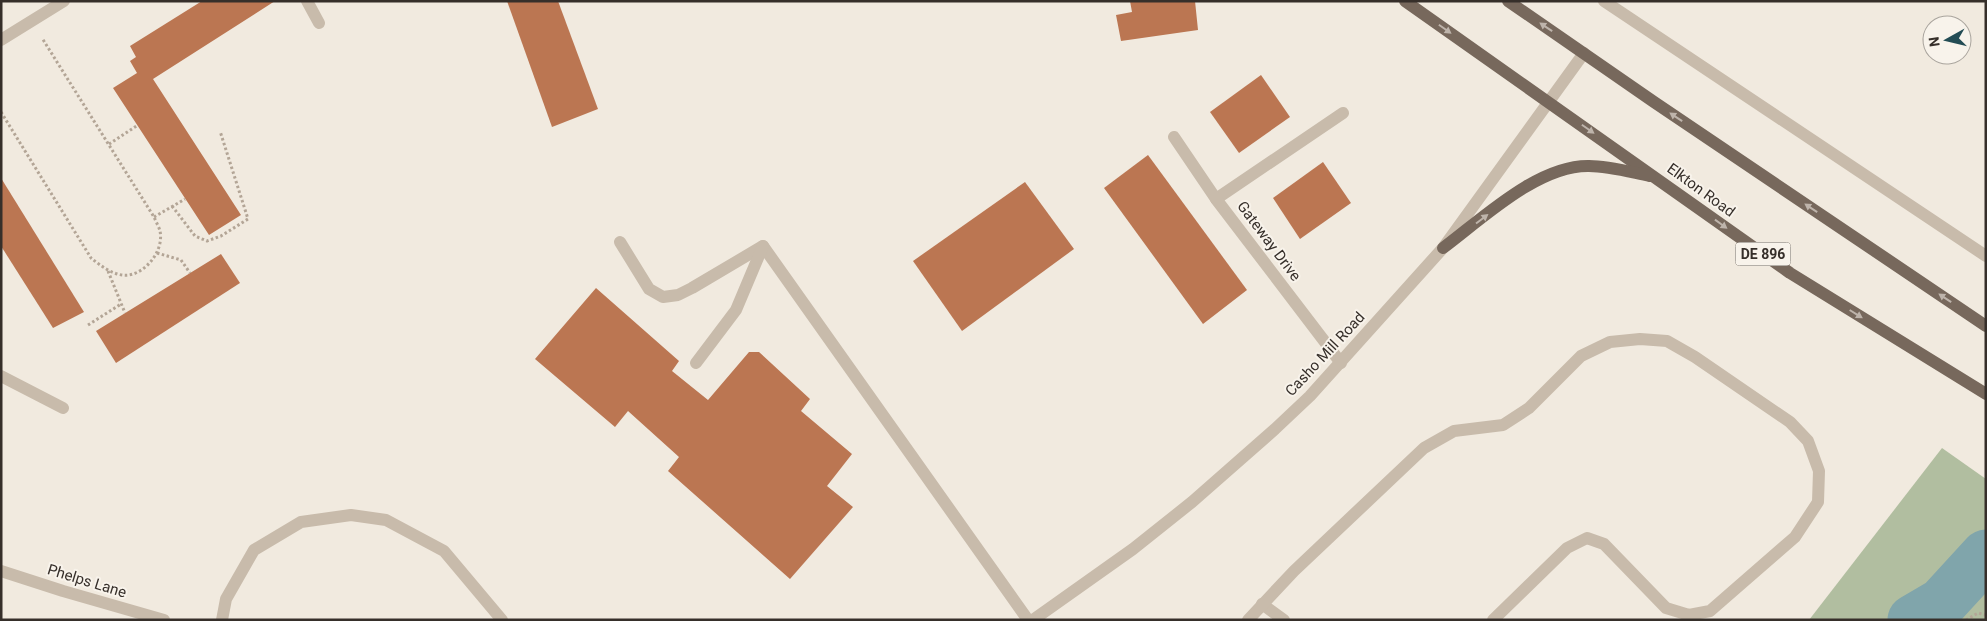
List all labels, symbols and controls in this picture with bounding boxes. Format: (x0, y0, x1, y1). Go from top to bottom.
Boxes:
north arrow (1922, 15, 1972, 65)
one-way arrow (1539, 22, 1553, 32)
one-way arrow (1438, 24, 1452, 34)
text: N (1926, 36, 1943, 48)
one-way arrow (1669, 112, 1682, 122)
one-way arrow (1581, 124, 1595, 134)
street label: Elkton Road (1664, 159, 1738, 221)
street label: Gateway Drive (1233, 198, 1305, 284)
one-way arrow (1804, 203, 1817, 212)
one-way arrow (1475, 214, 1489, 224)
one-way arrow (1714, 219, 1728, 229)
road number: DE 896 (1736, 242, 1790, 266)
one-way arrow (1939, 293, 1952, 303)
street label: Casho Mill Road (1281, 308, 1369, 400)
one-way arrow (1849, 309, 1862, 318)
street label: Phelps Lane (45, 560, 129, 602)

